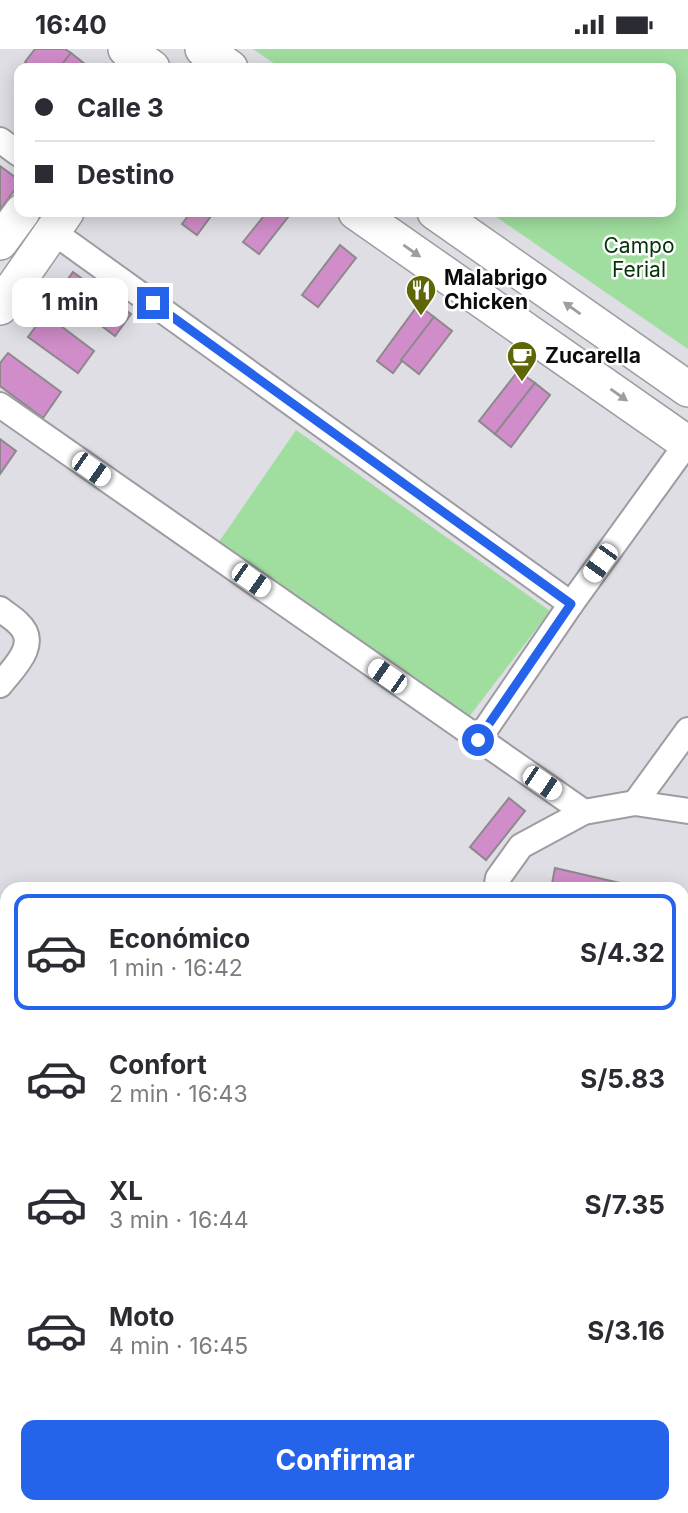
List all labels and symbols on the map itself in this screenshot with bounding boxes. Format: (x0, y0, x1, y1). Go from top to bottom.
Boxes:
park label: Campo Ferial (604, 233, 674, 282)
one-way arrow (403, 244, 421, 258)
place label: Malabrigo Chicken (444, 265, 548, 314)
restaurant icon: Malabrigo Chicken (404, 273, 438, 317)
callout: 1 min (13, 279, 128, 327)
route end (137, 287, 169, 319)
one-way arrow (563, 301, 581, 315)
cafe icon: Zucarella (505, 339, 539, 383)
place label: Zucarella (545, 343, 641, 368)
one-way arrow (610, 388, 628, 402)
car (68, 448, 115, 490)
car (580, 540, 621, 586)
car (228, 559, 275, 601)
car (364, 655, 411, 697)
route start (462, 724, 494, 756)
car (519, 763, 566, 803)

